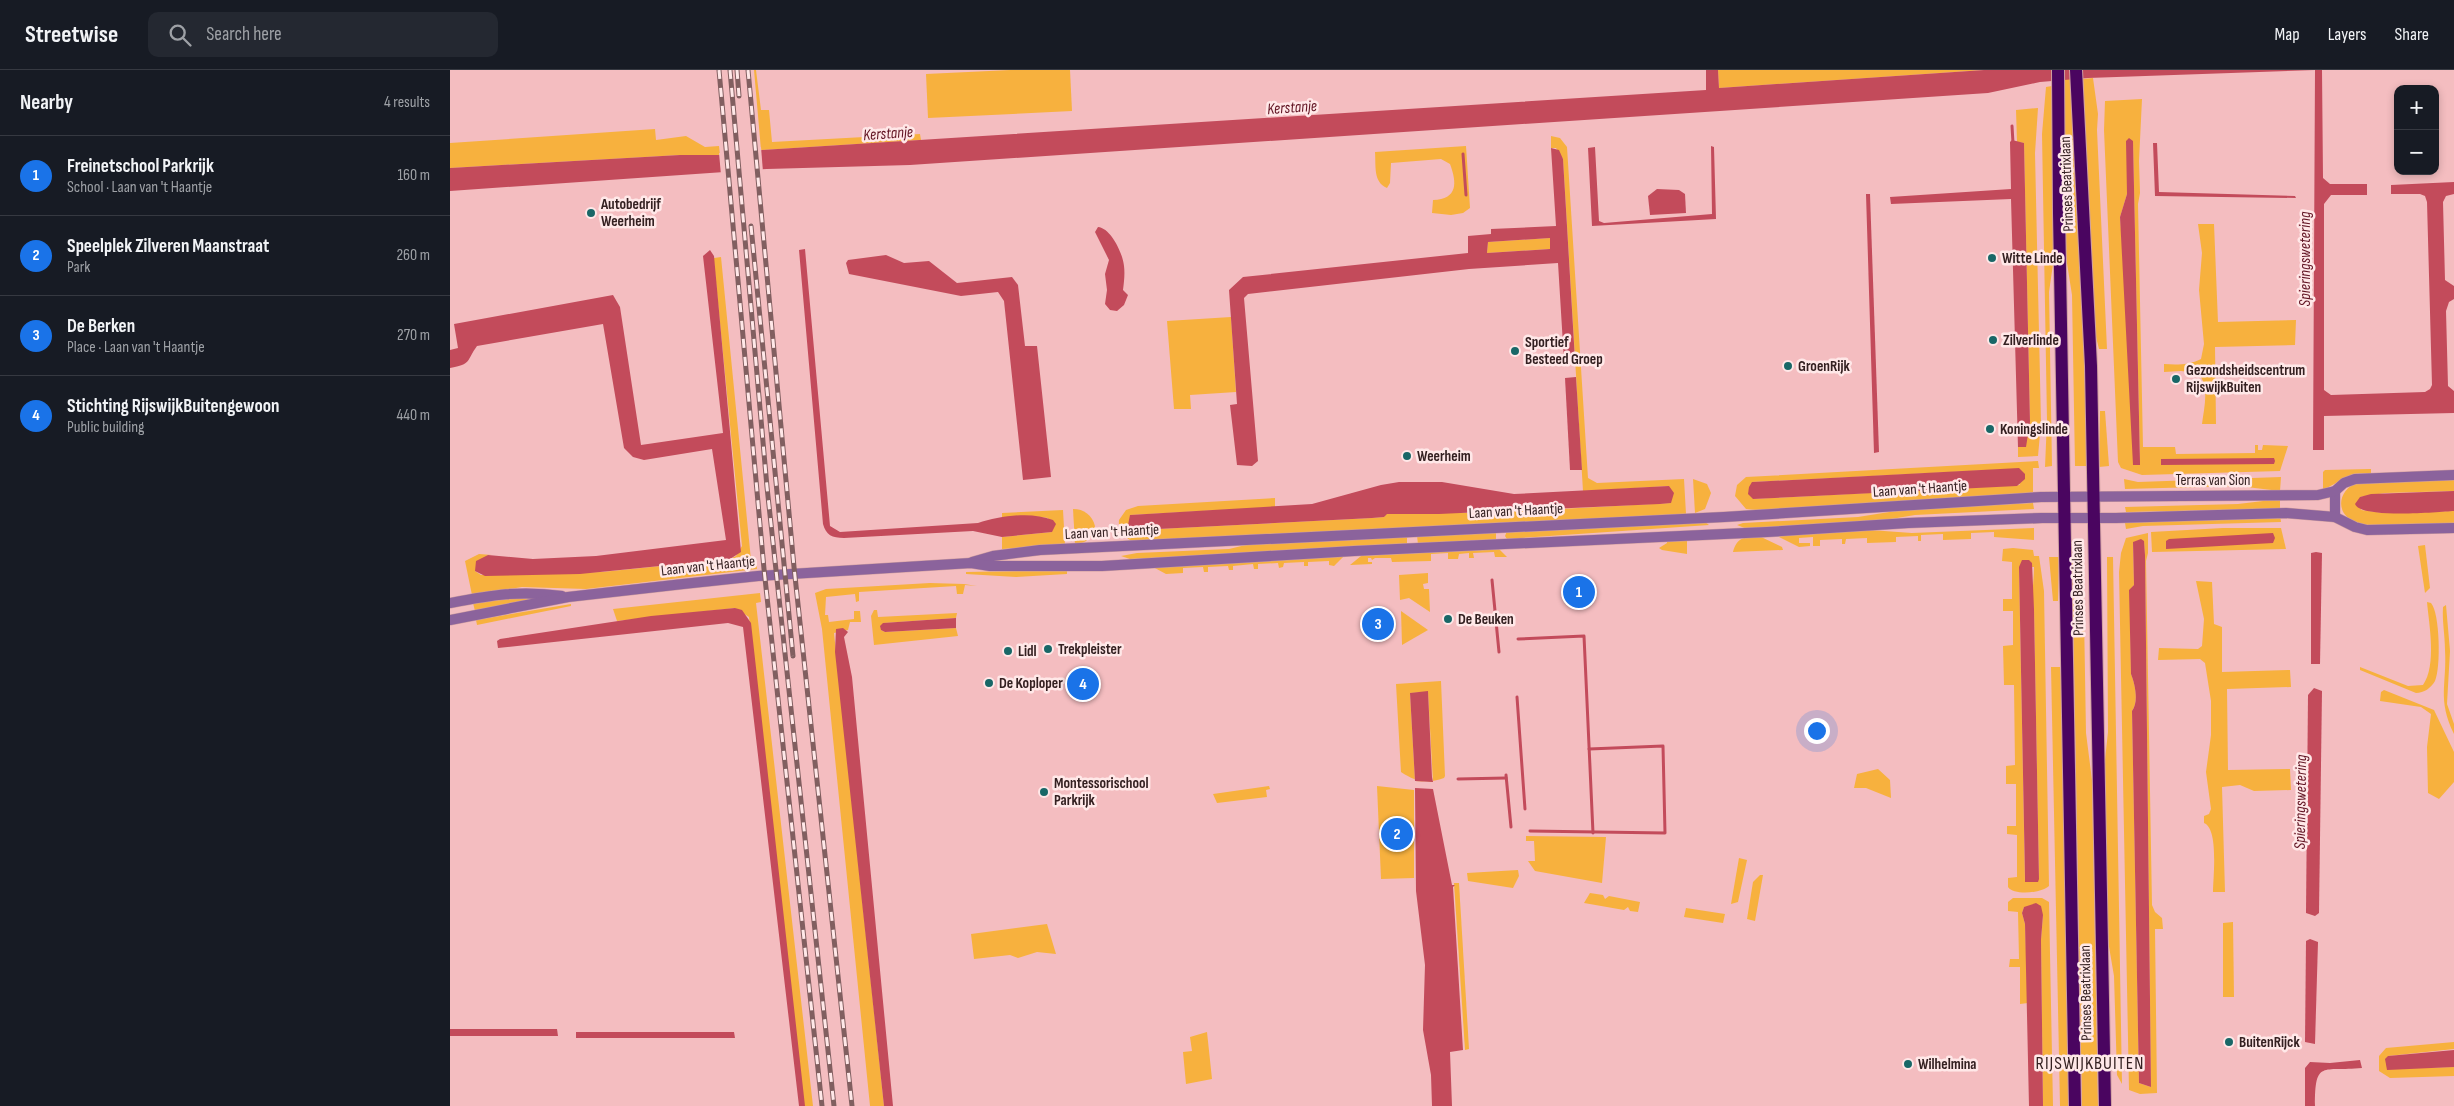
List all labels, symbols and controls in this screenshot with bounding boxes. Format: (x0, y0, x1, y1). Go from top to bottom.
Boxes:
search box (148, 12, 498, 57)
text: Streetwise (25, 20, 118, 49)
icon: search (166, 21, 194, 49)
text: Search here (206, 23, 282, 46)
text: Map (2275, 24, 2300, 45)
text: Layers (2328, 24, 2367, 45)
text: Share (2395, 24, 2429, 45)
map controls (2394, 85, 2439, 175)
button: + (2394, 85, 2439, 130)
text: Nearby (20, 90, 73, 115)
text: 4 results (384, 93, 430, 112)
water label: Kerstanje (1266, 97, 1318, 119)
water label: Kerstanje (862, 123, 914, 145)
button: − (2394, 130, 2439, 175)
street label: Prinses Beatrixlaan (2056, 136, 2078, 232)
text: Freinetschool Parkrijk (67, 155, 214, 178)
text: 1 (33, 166, 39, 185)
text: 160 m (397, 166, 430, 185)
text: School · Laan van 't Haantje (67, 178, 212, 197)
place label: Autobedrijf Weerheim (600, 195, 661, 231)
marker: Autobedrijf Weerheim (585, 207, 597, 219)
water label: Spieringswetering (2296, 211, 2315, 306)
text: Speelplek Zilveren Maanstraat (67, 235, 269, 258)
text: 2 (32, 246, 40, 265)
text: 260 m (396, 246, 430, 265)
place label: Witte Linde (2002, 249, 2063, 268)
marker: Witte Linde (1986, 252, 1998, 264)
text: Park (67, 258, 90, 277)
text: De Berken (67, 315, 135, 338)
text: 3 (32, 326, 40, 345)
text: 270 m (397, 326, 430, 345)
place label: Zilverlinde (2003, 331, 2059, 350)
place label: Sportief Besteed Groep (1525, 333, 1603, 369)
marker: Zilverlinde (1987, 334, 1999, 346)
text: Place · Laan van 't Haantje (67, 338, 205, 357)
marker: Sportief Besteed Groep (1509, 345, 1521, 357)
place label: GroenRijk (1798, 357, 1850, 376)
marker: GroenRijk (1782, 360, 1794, 372)
place label: Gezondsheidscentrum RijswijkBuiten (2186, 361, 2305, 397)
marker: Gezondsheidscentrum RijswijkBuiten (2170, 373, 2182, 385)
text: Stichting RijswijkBuitengewoon (67, 395, 279, 418)
text: 4 (32, 406, 40, 425)
text: 440 m (397, 406, 430, 425)
text: Public building (67, 418, 144, 437)
place label: Koningslinde (2000, 420, 2068, 439)
marker: Koningslinde (1984, 423, 1996, 435)
place label: Weerheim (1417, 447, 1471, 466)
marker: Weerheim (1401, 450, 1413, 462)
street label: Terras van Sion (2175, 471, 2251, 490)
street label: Laan van 't Haantje (1872, 476, 1968, 502)
street label: Laan van 't Haantje (1468, 499, 1564, 523)
street label: Laan van 't Haantje (1064, 520, 1160, 544)
street label: Prinses Beatrixlaan (2068, 540, 2088, 636)
street label: Laan van 't Haantje (660, 552, 756, 580)
pin: 1 (1563, 573, 1595, 611)
pin: 3 (1362, 605, 1394, 643)
place label: De Beuken (1458, 610, 1514, 629)
marker: De Beuken (1442, 613, 1454, 625)
place label: Trekpleister (1058, 640, 1122, 659)
place label: Lidl (1018, 642, 1037, 661)
marker: Trekpleister (1042, 643, 1054, 655)
marker: Lidl (1002, 645, 1014, 657)
pin: 4 (1067, 665, 1099, 703)
place label: De Koploper (999, 674, 1063, 693)
marker: De Koploper (983, 677, 995, 689)
your location (1804, 718, 1830, 744)
water label: Spieringswetering (2291, 754, 2311, 850)
place label: Montessorischool Parkrijk (1054, 774, 1149, 810)
marker: Montessorischool Parkrijk (1038, 786, 1050, 798)
pin: 2 (1381, 815, 1413, 853)
street label: Prinses Beatrixlaan (2076, 945, 2096, 1041)
place label: BuitenRijck (2239, 1033, 2300, 1052)
marker: BuitenRijck (2223, 1036, 2235, 1048)
district label: RIJSWIJKBUITEN (2036, 1053, 2144, 1074)
place label: Wilhelmina (1918, 1055, 1977, 1074)
marker: Wilhelmina (1902, 1058, 1914, 1070)

